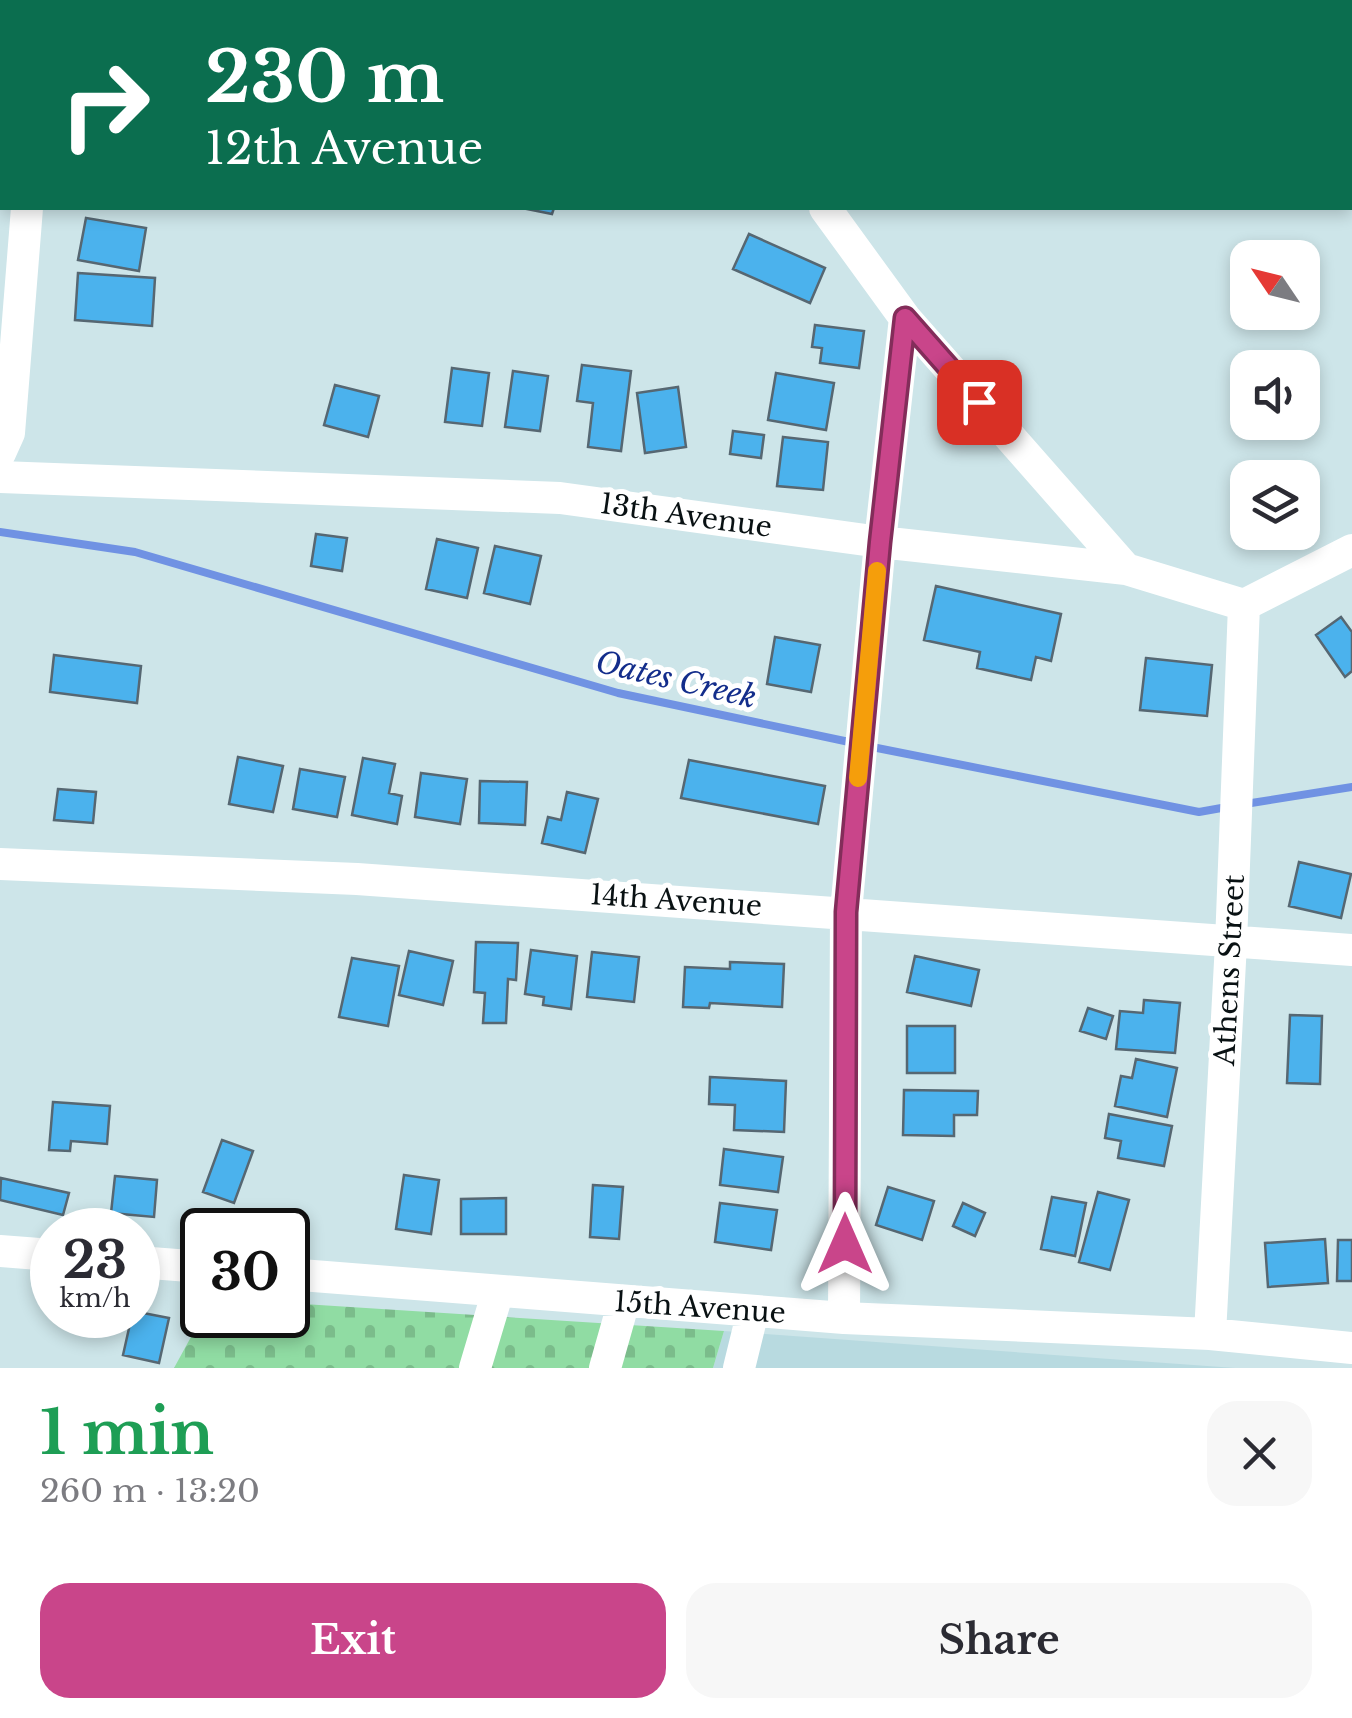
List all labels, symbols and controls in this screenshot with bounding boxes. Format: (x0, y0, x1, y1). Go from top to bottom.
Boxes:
text: 230 m (205, 34, 444, 121)
icon: right (40, 40, 170, 170)
text: 12th Avenue (205, 120, 483, 176)
north arrow (1230, 240, 1320, 330)
map controls (1230, 240, 1320, 550)
button: sound (1230, 350, 1320, 440)
pin (937, 360, 1022, 445)
icon: arrive (952, 375, 1007, 430)
button: layers (1230, 460, 1320, 550)
street label: 13th Avenue (598, 486, 774, 545)
water label: Oates Creek (592, 643, 760, 716)
street label: Athens Street (1207, 873, 1252, 1068)
street label: 14th Avenue (589, 877, 763, 924)
position arrow (793, 1192, 897, 1296)
speed limit sign: 30 (180, 1208, 310, 1338)
text: 23 (63, 1229, 127, 1292)
text: km/h (60, 1283, 130, 1314)
street label: 15th Avenue (613, 1284, 787, 1331)
text: 1 min (40, 1396, 214, 1470)
button: close (1207, 1401, 1312, 1506)
text: 260 m · 13:20 (40, 1471, 260, 1511)
button: Exit (40, 1583, 666, 1698)
button: Share (686, 1583, 1312, 1698)

